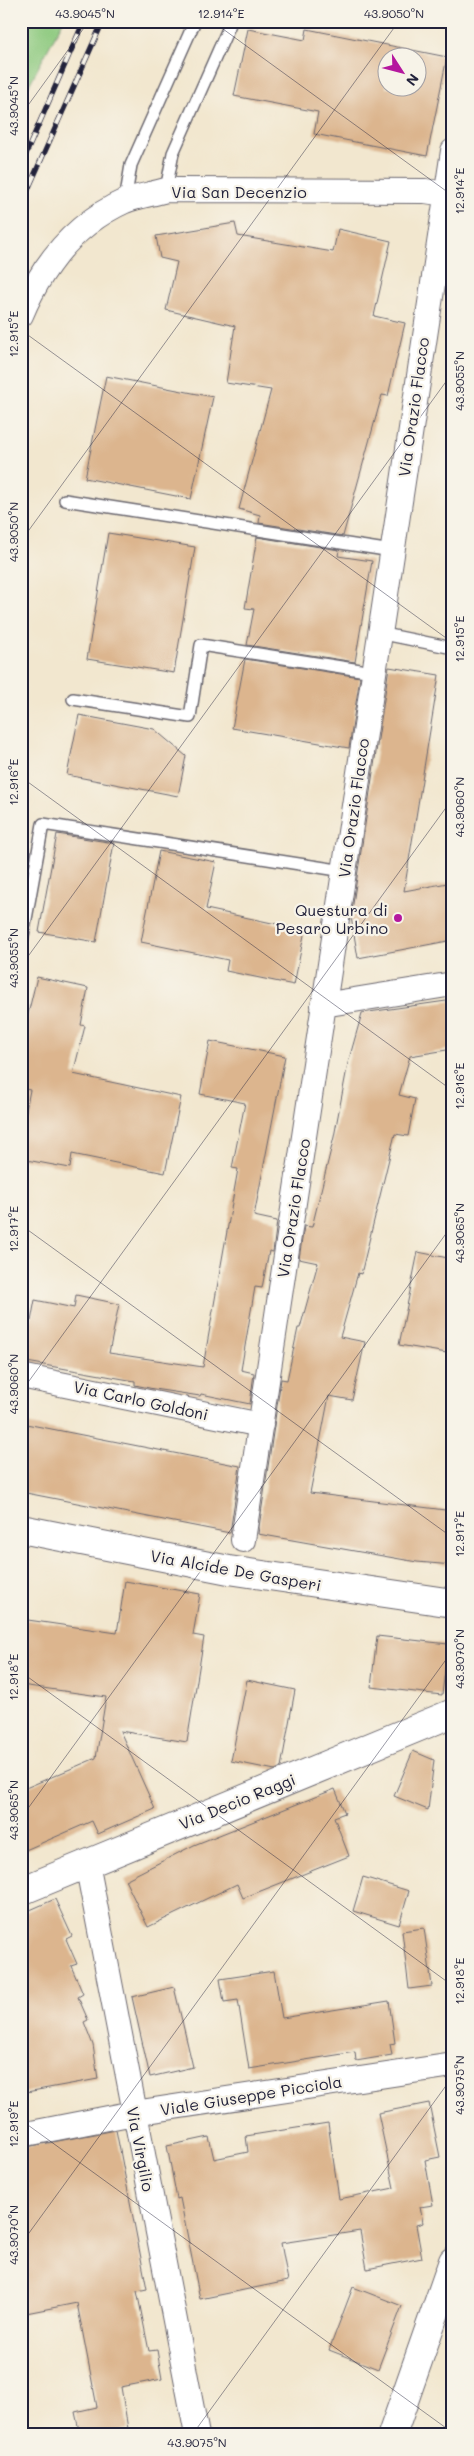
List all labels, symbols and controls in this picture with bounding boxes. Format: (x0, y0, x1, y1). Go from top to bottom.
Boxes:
text: 43.9045°N (55, 5, 115, 21)
text: 12.914°E (198, 5, 244, 21)
text: 43.9050°N (364, 5, 424, 21)
north arrow (376, 48, 426, 98)
text: N (402, 70, 424, 90)
text: 43.9045°N (5, 76, 21, 136)
text: 12.914°E (451, 168, 467, 214)
street label: Via San Decenzio (171, 181, 307, 202)
text: 12.915°E (5, 311, 21, 357)
street label: Via Orazio Flacco (393, 336, 433, 478)
text: 43.9055°N (451, 351, 467, 411)
text: 43.9050°N (5, 502, 21, 562)
text: 12.915°E (451, 616, 467, 662)
street label: Via Orazio Flacco (333, 737, 373, 879)
text: 12.916°E (5, 758, 21, 805)
text: 43.9060°N (451, 777, 467, 837)
place label: Questura di Pesaro Urbino (276, 899, 388, 938)
marker: Questura di Pesaro Urbino (392, 912, 404, 924)
text: 43.9055°N (5, 928, 21, 988)
text: 12.916°E (451, 1062, 467, 1109)
street label: Via Orazio Flacco (272, 1137, 314, 1279)
text: 43.9065°N (451, 1203, 467, 1263)
text: 12.917°E (5, 1206, 21, 1252)
text: 43.9060°N (5, 1354, 21, 1414)
street label: Via Carlo Goldoni (72, 1375, 210, 1425)
text: 12.917°E (451, 1511, 467, 1557)
street label: Via Alcide De Gasperi (149, 1545, 323, 1595)
text: 43.9070°N (451, 1629, 467, 1689)
text: 12.918°E (5, 1653, 21, 1700)
street label: Via Decio Raggi (176, 1768, 298, 1834)
text: 43.9065°N (5, 1780, 21, 1840)
text: 12.918°E (451, 1957, 467, 2004)
text: 43.9075°N (451, 2055, 467, 2115)
street label: Viale Giuseppe Picciola (158, 2070, 344, 2120)
text: 12.919°E (5, 2101, 21, 2147)
street label: Via Virgilio (122, 2105, 160, 2193)
text: 43.9070°N (5, 2205, 21, 2265)
text: 43.9075°N (167, 2434, 227, 2450)

